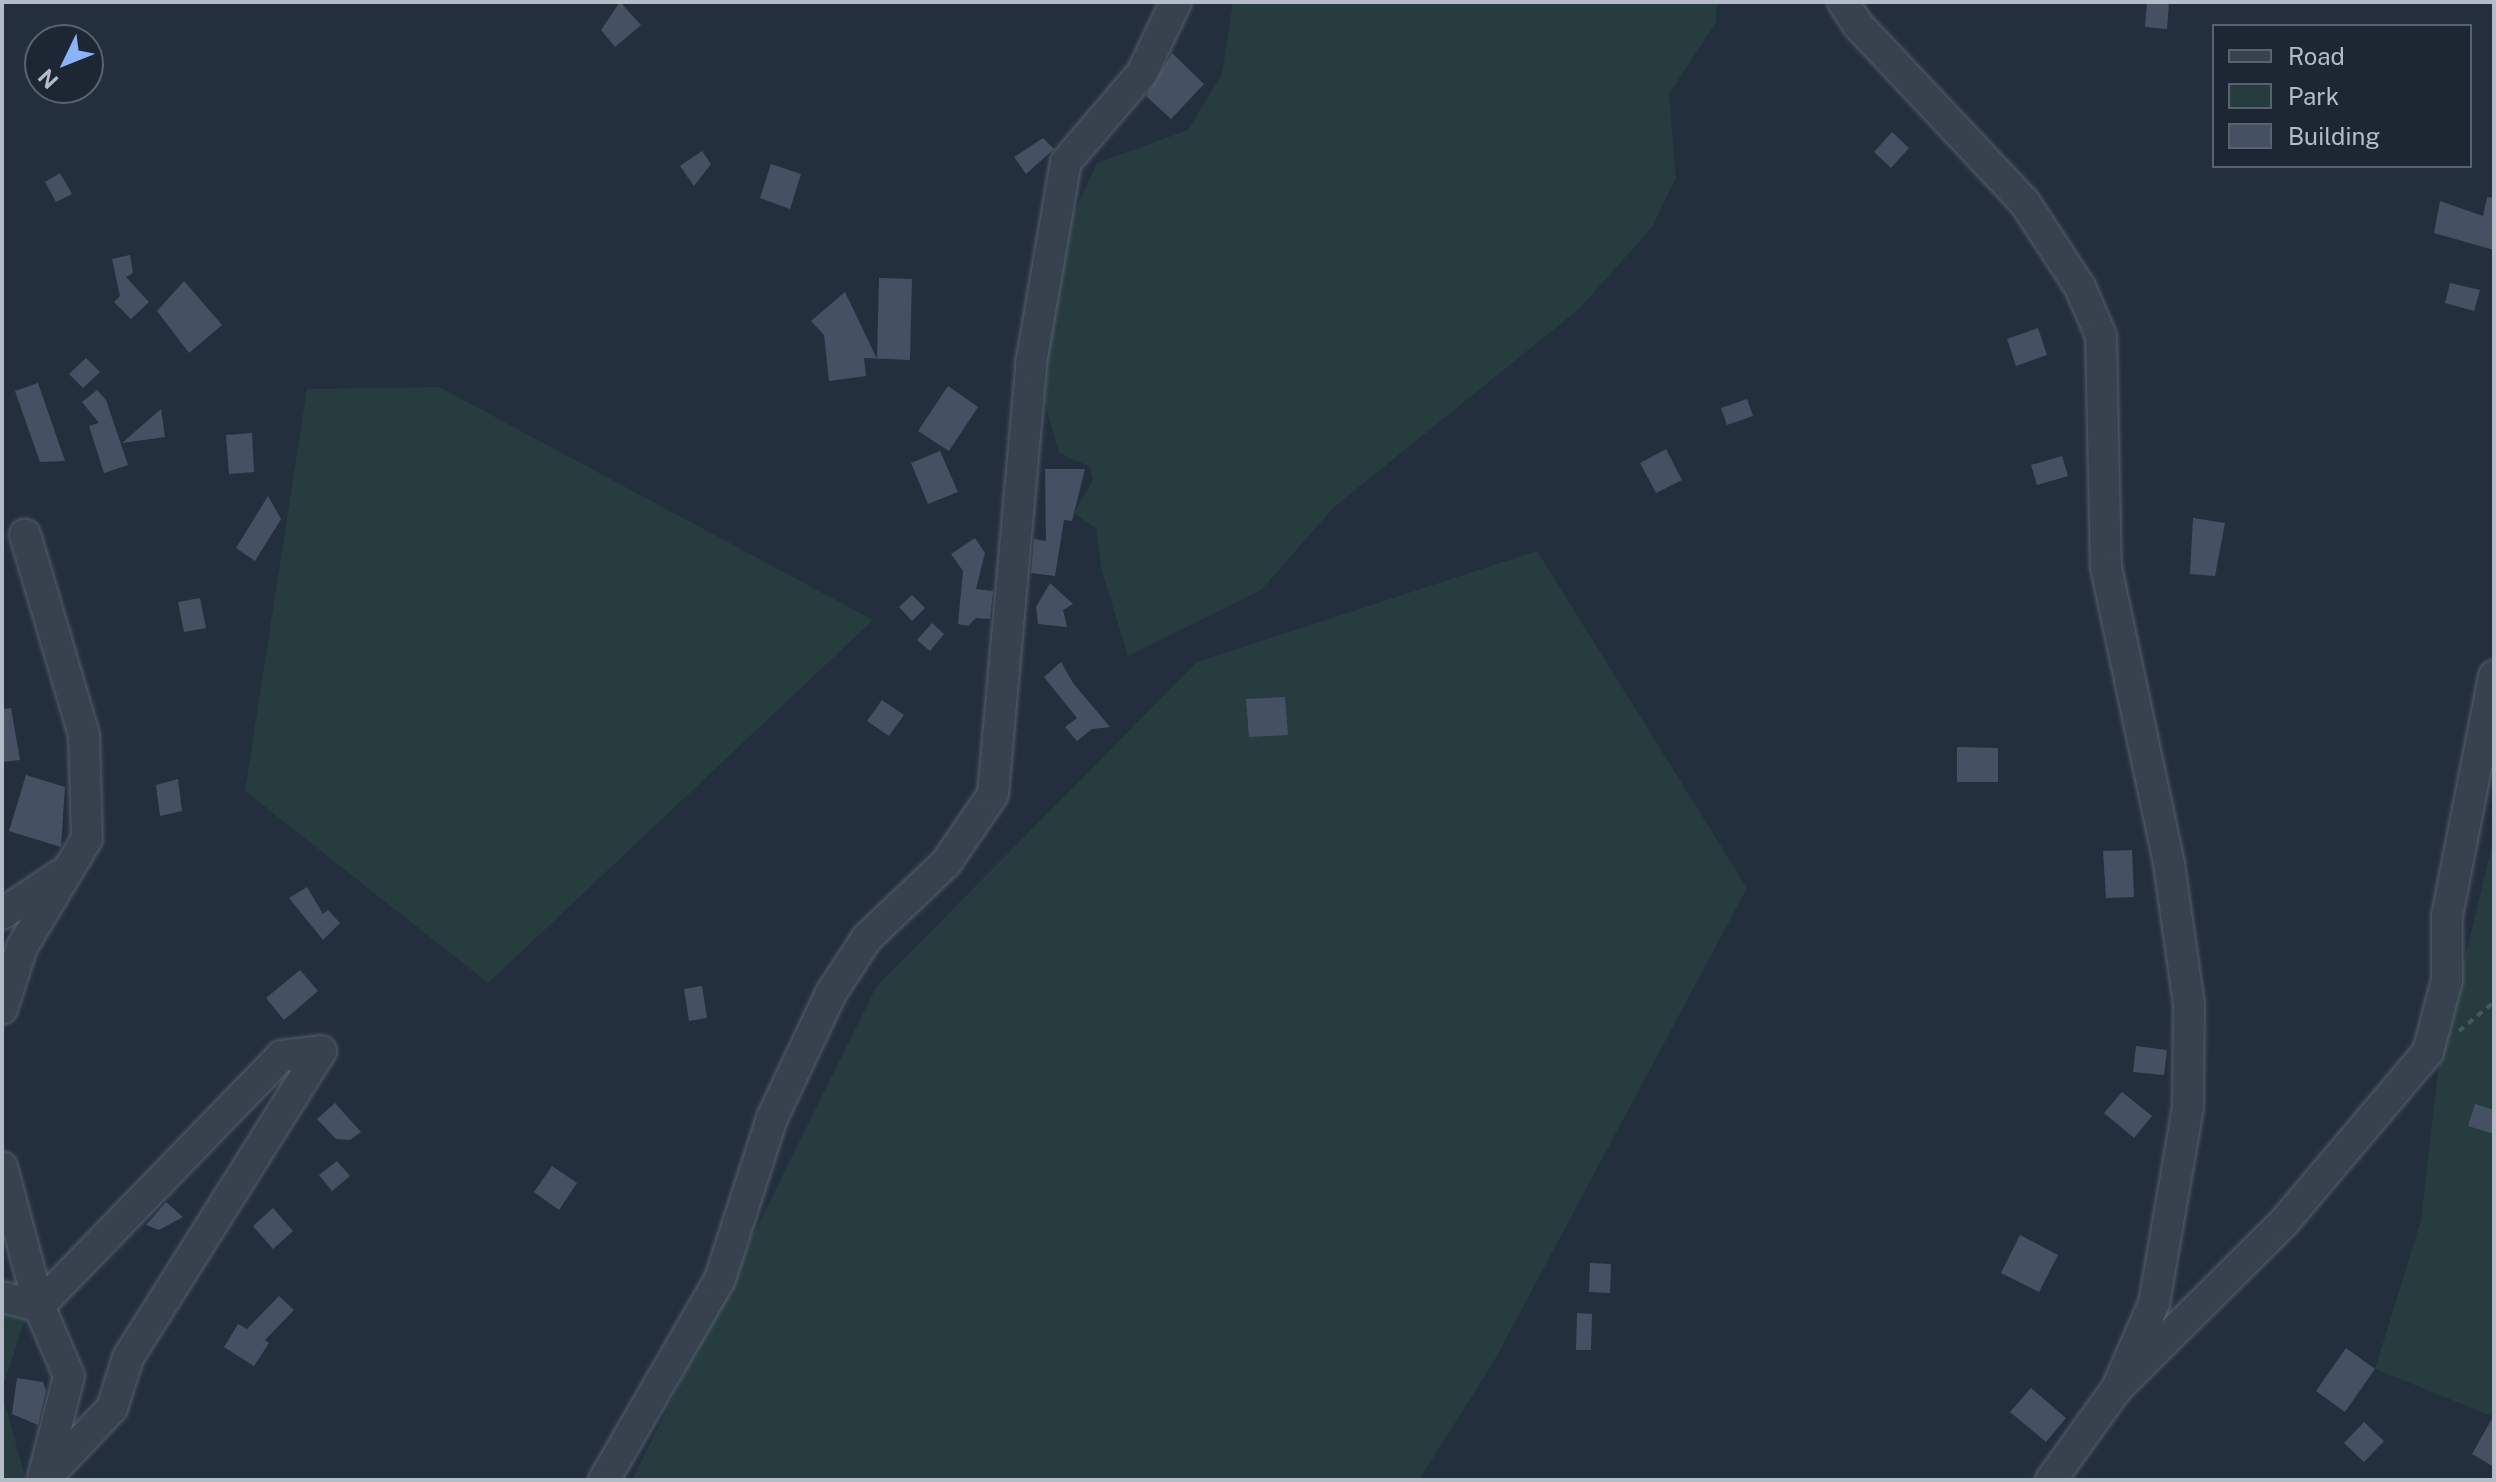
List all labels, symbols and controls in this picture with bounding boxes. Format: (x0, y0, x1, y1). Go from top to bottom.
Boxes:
north arrow (24, 24, 104, 104)
legend (2212, 24, 2472, 168)
text: Road (2288, 42, 2345, 70)
text: N (33, 64, 63, 94)
text: Park (2288, 82, 2339, 110)
text: Building (2288, 122, 2380, 150)

